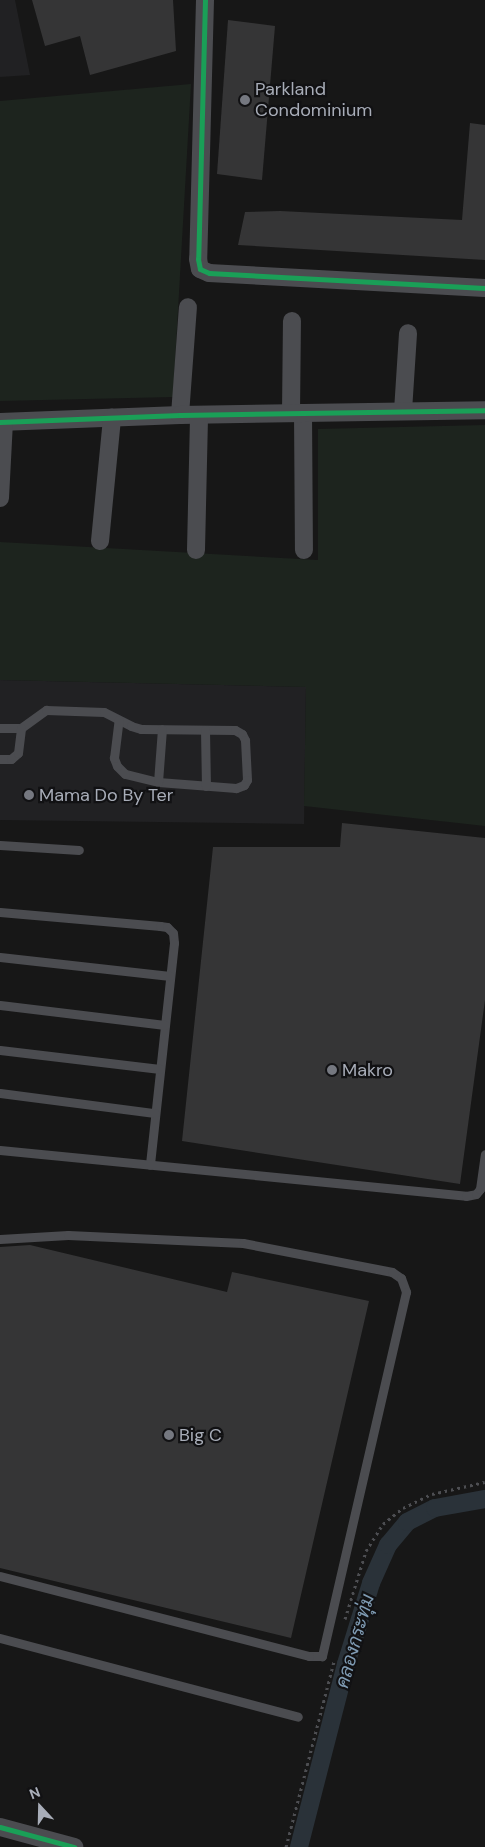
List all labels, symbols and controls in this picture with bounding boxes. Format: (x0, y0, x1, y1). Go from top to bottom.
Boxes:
place label: Parkland Condominium (255, 79, 372, 122)
marker: Parkland Condominium (239, 94, 251, 106)
place label: Mama Do By Ter (39, 784, 173, 806)
marker: Mama Do By Ter (23, 789, 35, 801)
place label: Makro (342, 1059, 393, 1081)
marker: Makro (326, 1064, 338, 1076)
place label: Big C (179, 1424, 222, 1446)
marker: Big C (163, 1429, 175, 1441)
water label: คลองกระทุ่ม (331, 1591, 379, 1691)
north arrow (15, 1782, 65, 1832)
text: N (27, 1783, 43, 1803)

